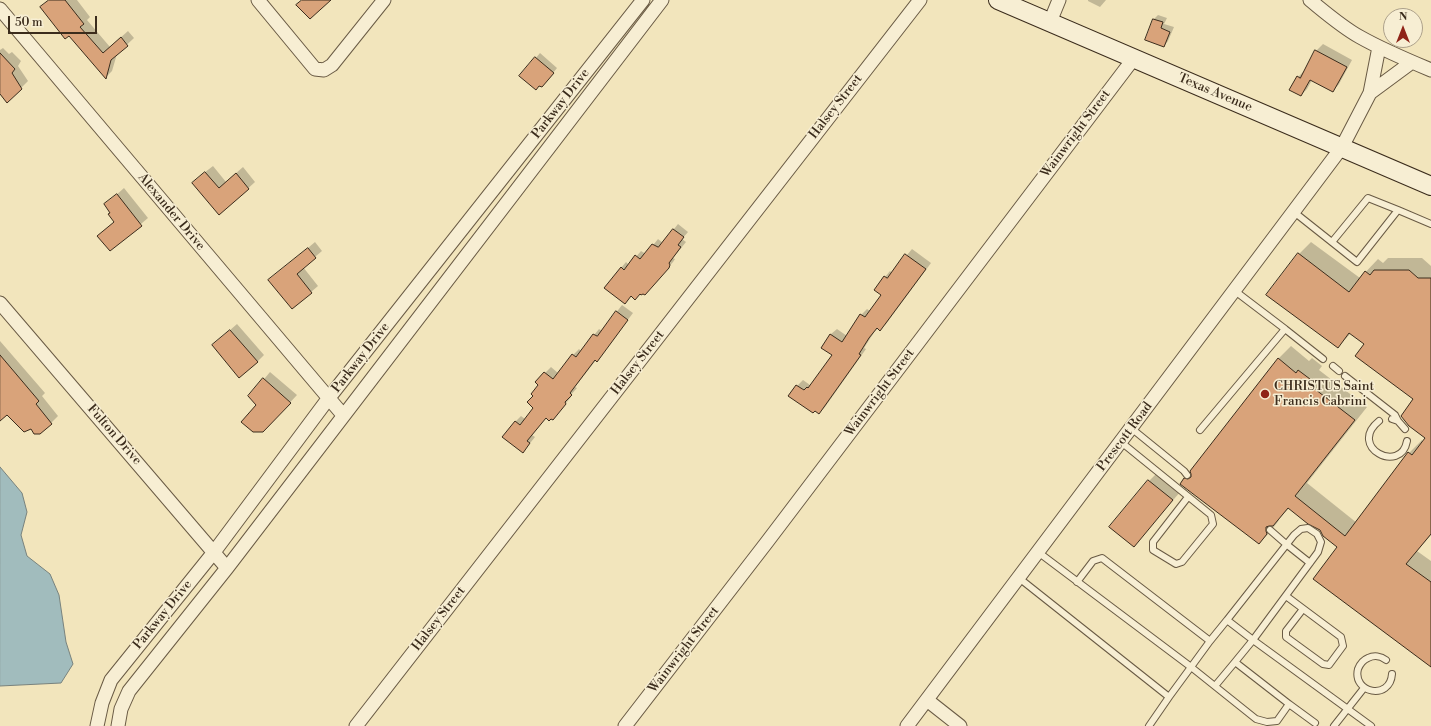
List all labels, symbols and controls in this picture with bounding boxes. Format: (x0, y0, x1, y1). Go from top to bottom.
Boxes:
scale bar (10, 8, 99, 34)
north arrow (1383, 8, 1423, 48)
text: N (1399, 10, 1407, 24)
text: 50 m (15, 15, 43, 30)
street label: Parkway Drive (529, 66, 593, 142)
street label: Texas Avenue (1176, 70, 1254, 116)
street label: Halsey Street (806, 72, 866, 142)
street label: Wainwright Street (1038, 87, 1114, 181)
street label: Alexander Drive (134, 170, 208, 254)
street label: Parkway Drive (329, 320, 393, 396)
street label: Halsey Street (608, 328, 668, 398)
street label: Wainwright Street (842, 346, 918, 440)
place label: CHRISTUS Saint Francis Cabrini (1274, 379, 1374, 410)
marker: CHRISTUS Saint Francis Cabrini (1259, 388, 1271, 400)
street label: Prescott Road (1094, 399, 1156, 475)
street label: Fulton Drive (84, 402, 144, 468)
street label: Parkway Drive (130, 577, 196, 653)
street label: Halsey Street (409, 584, 469, 654)
street label: Wainwright Street (645, 604, 723, 696)

